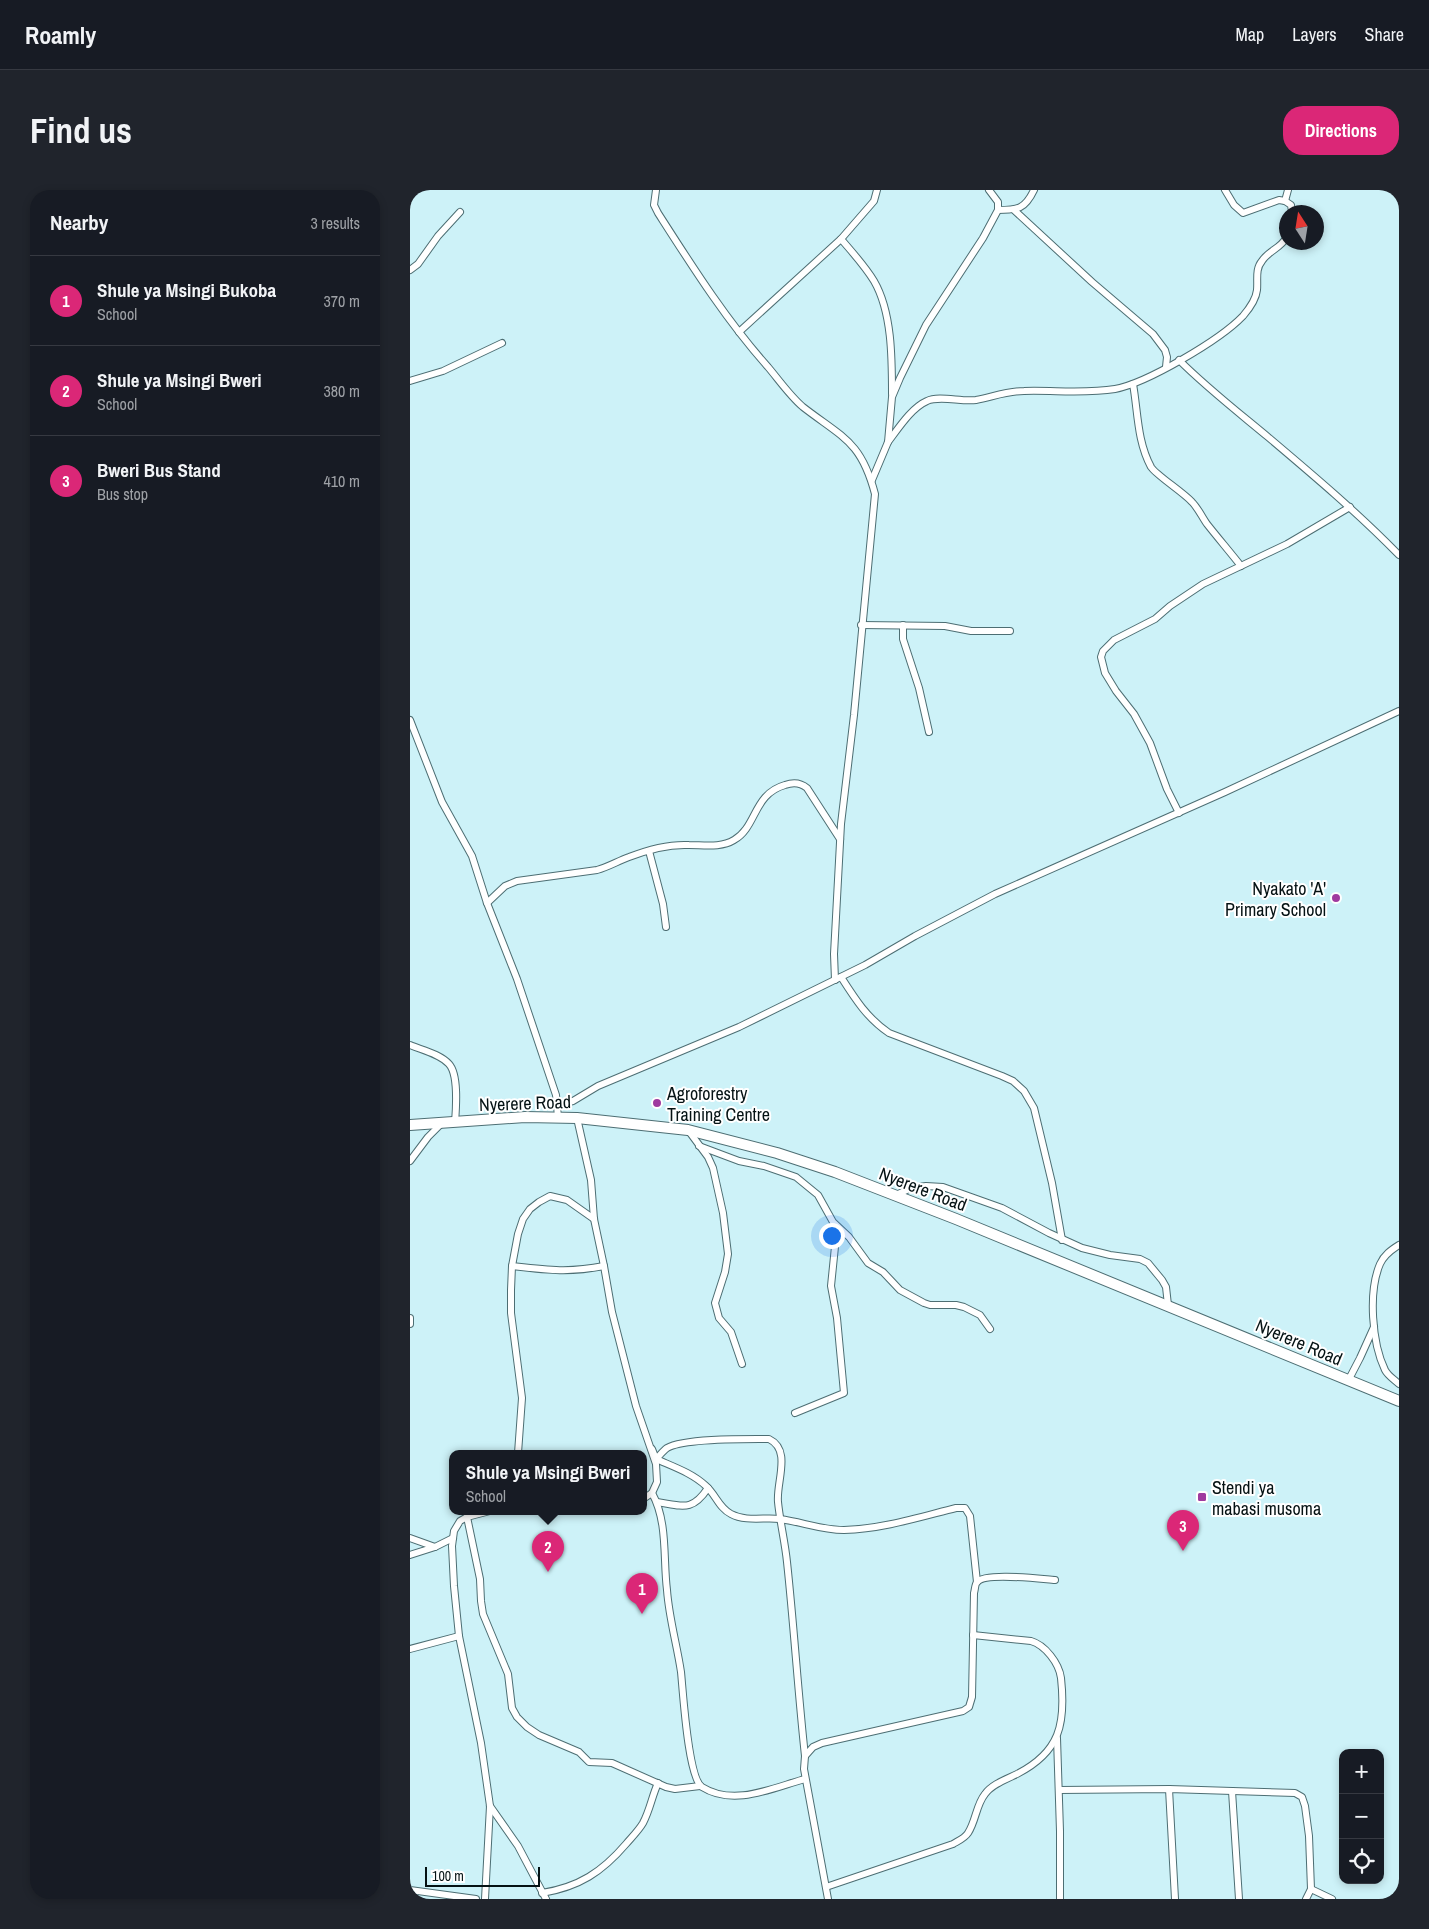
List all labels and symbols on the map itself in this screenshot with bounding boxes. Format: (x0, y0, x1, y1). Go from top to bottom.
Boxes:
north arrow (1279, 205, 1324, 250)
place label: Nyakato 'A' Primary School (1225, 876, 1326, 922)
marker: Nyakato 'A' Primary School (1330, 892, 1342, 904)
place label: Agroforestry Training Centre (666, 1081, 770, 1127)
street label: Nyerere Road (479, 1089, 571, 1117)
marker: Agroforestry Training Centre (651, 1097, 663, 1109)
street label: Nyerere Road (876, 1161, 970, 1217)
your location (819, 1223, 845, 1249)
street label: Nyerere Road (1252, 1313, 1346, 1371)
place label: Stendi ya mabasi musoma (1212, 1475, 1321, 1521)
marker: Stendi ya mabasi musoma (1196, 1491, 1208, 1503)
pin: 3 (1167, 1510, 1199, 1551)
pin: 2 (532, 1531, 564, 1572)
pin: 1 (626, 1573, 658, 1614)
scale bar (425, 1864, 540, 1887)

